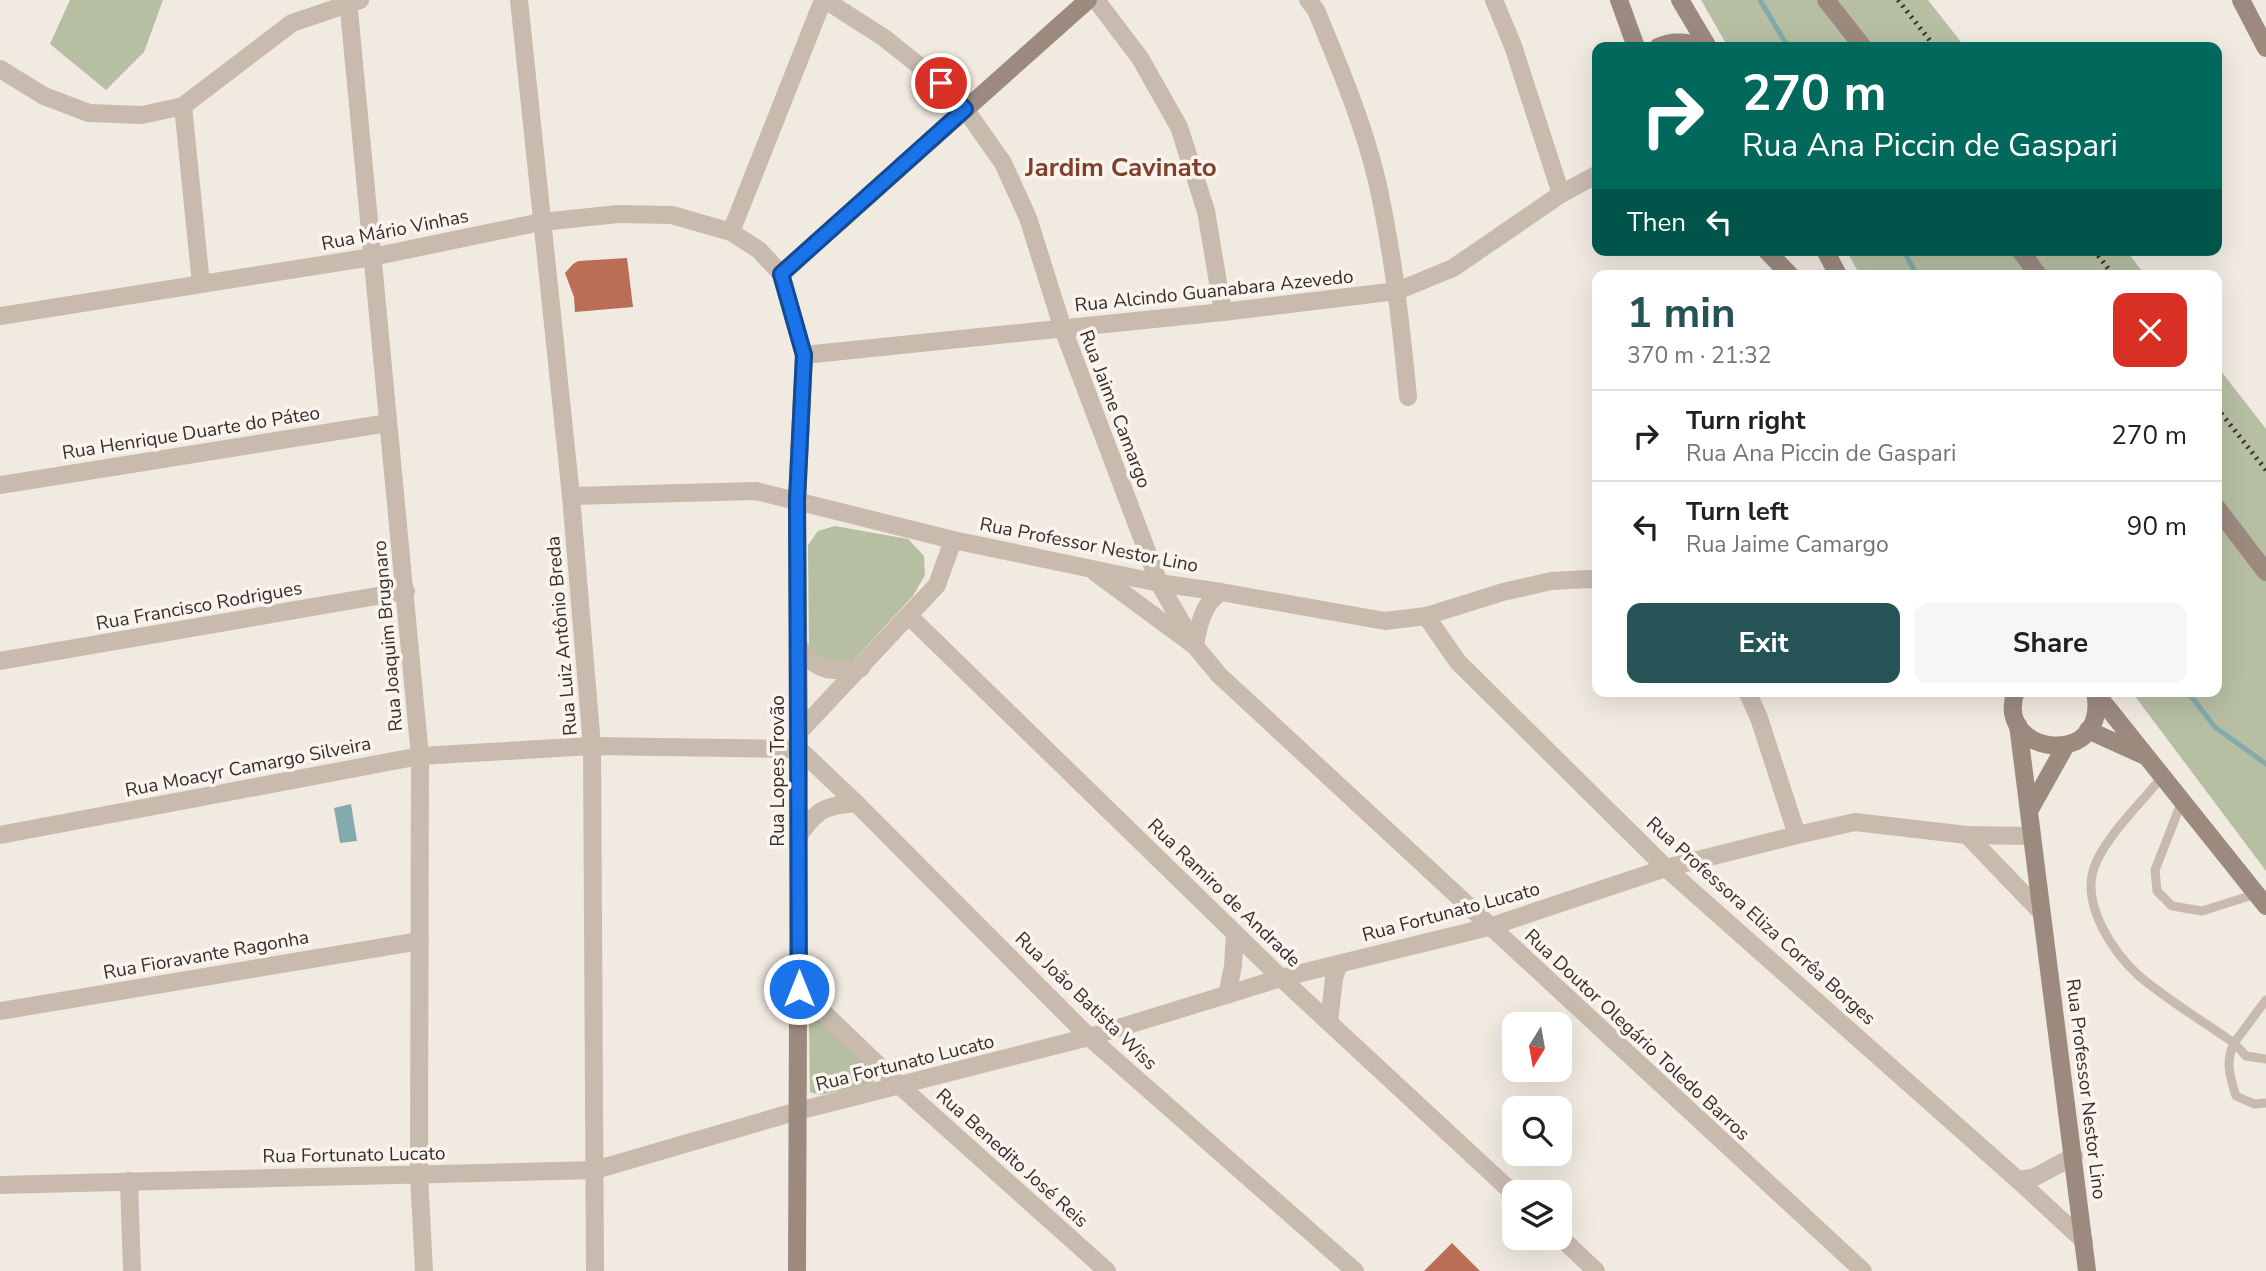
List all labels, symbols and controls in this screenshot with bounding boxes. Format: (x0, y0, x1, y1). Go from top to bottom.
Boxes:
pin (911, 53, 971, 113)
text: 270 m (1742, 60, 1886, 127)
icon: arrive (922, 64, 960, 102)
icon: right (1627, 70, 1718, 161)
text: Rua Ana Piccin de Gaspari (1742, 124, 2118, 167)
district label: Jardim Cavinato (1024, 150, 1217, 185)
street label: Rua Mário Vinhas (319, 203, 471, 257)
icon: left (1700, 203, 1738, 241)
text: Then (1627, 205, 1686, 240)
street label: Rua Alcindo Guanabara Azevedo (1073, 263, 1355, 319)
text: 1 min (1627, 285, 1736, 342)
button: close (2113, 293, 2187, 367)
street label: Rua Jaime Camargo (1073, 326, 1157, 492)
text: 370 m · 21:32 (1627, 340, 1772, 371)
street label: Rua Henrique Duarte do Páteo (60, 400, 322, 466)
text: Turn right (1686, 403, 1805, 438)
icon: right (1627, 417, 1665, 455)
text: 270 m (2111, 418, 2187, 453)
text: Rua Ana Piccin de Gaspari (1686, 438, 1956, 469)
text: Turn left (1686, 494, 1789, 529)
icon: left (1627, 508, 1665, 546)
text: 90 m (2127, 509, 2187, 544)
street label: Rua Professor Nestor Lino (978, 511, 1200, 579)
text: Rua Jaime Camargo (1686, 529, 1889, 560)
street label: Rua Luiz Antônio Breda (540, 535, 584, 737)
street label: Rua Joaquim Brugnaro (367, 539, 409, 733)
street label: Rua Francisco Rodrigues (94, 575, 304, 637)
button: Exit (1627, 603, 1900, 683)
button: Share (1914, 603, 2187, 683)
street label: Rua Lopes Trovão (765, 695, 791, 847)
street label: Rua Moacyr Camargo Silveira (123, 730, 373, 804)
street label: Rua Professora Eliza Corrêa Borges (1641, 811, 1881, 1031)
street label: Rua Ramiro de Andrade (1142, 813, 1306, 973)
street label: Rua Fortunato Lucato (1359, 876, 1543, 948)
street label: Rua Doutor Olegário Toledo Barros (1519, 923, 1755, 1147)
street label: Rua Fioravante Ragonha (101, 924, 311, 986)
street label: Rua João Batista Wiss (1009, 926, 1163, 1076)
position arrow (762, 952, 836, 1026)
street label: Rua Professor Nestor Lino (2060, 977, 2112, 1201)
north arrow (1502, 1012, 1572, 1082)
map controls (1502, 1012, 1572, 1250)
street label: Rua Fortunato Lucato (813, 1028, 997, 1098)
street label: Rua Benedito José Reis (930, 1083, 1094, 1233)
button: search (1502, 1096, 1572, 1166)
street label: Rua Fortunato Lucato (262, 1140, 446, 1170)
button: layers (1502, 1180, 1572, 1250)

